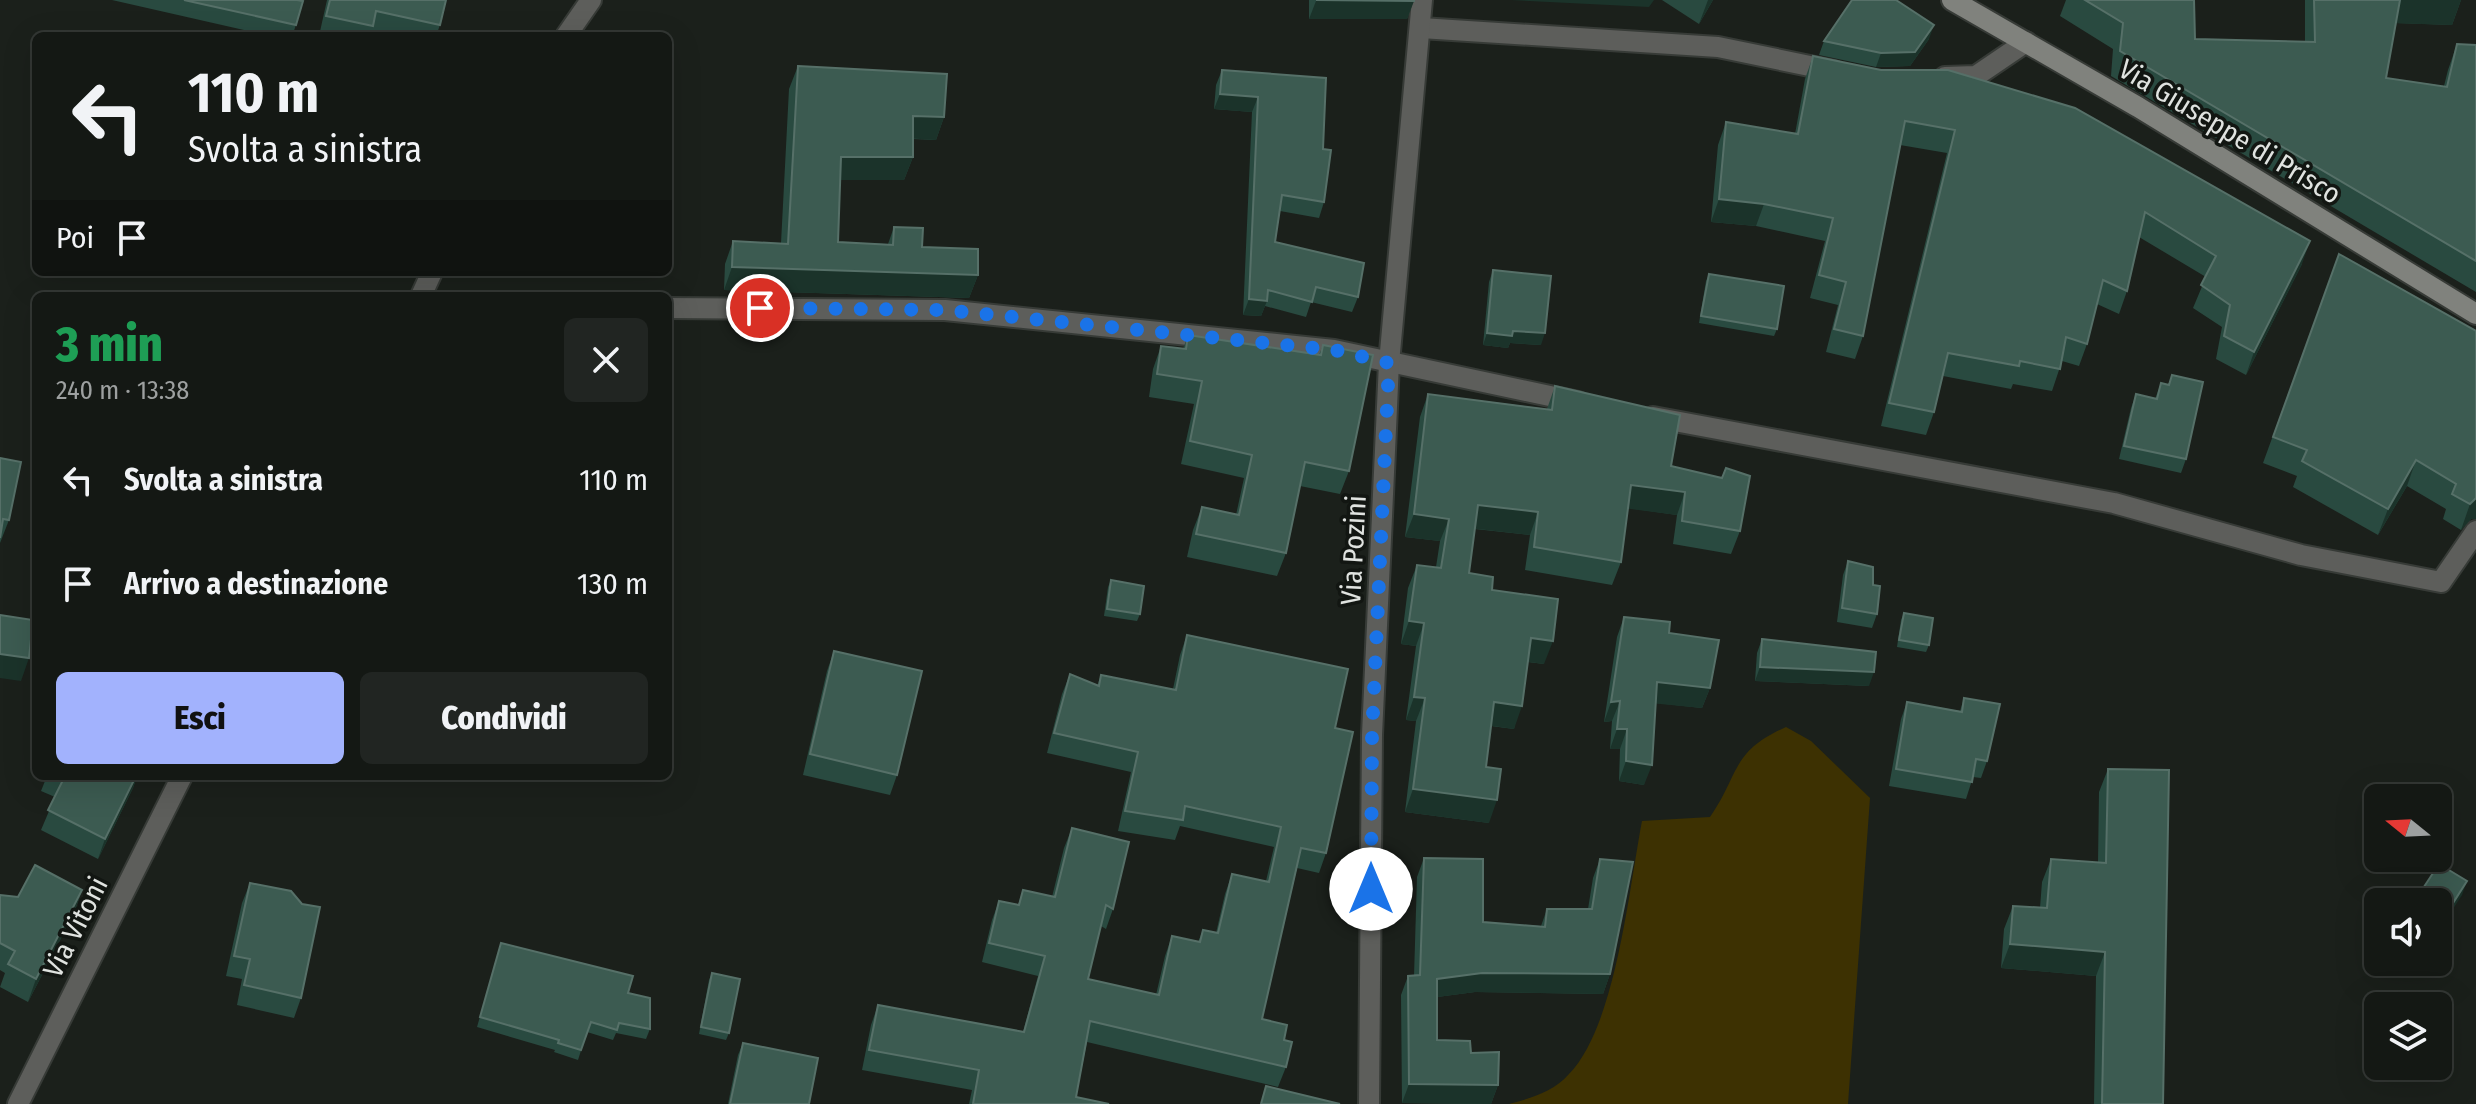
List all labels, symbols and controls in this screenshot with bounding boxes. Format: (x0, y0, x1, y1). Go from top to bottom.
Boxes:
street label: Via Giuseppe di Prisco (2113, 52, 2347, 211)
text: 110 m (188, 60, 319, 127)
icon: left (56, 64, 160, 168)
text: Svolta a sinistra (188, 128, 422, 172)
icon: arrive (110, 216, 154, 260)
text: Poi (56, 220, 94, 256)
pin (726, 274, 794, 342)
icon: arrive (738, 286, 782, 330)
text: 3 min (56, 316, 163, 374)
button: close (564, 318, 648, 402)
text: 240 m · 13:38 (56, 375, 189, 406)
icon: left (56, 458, 100, 502)
text: Svolta a sinistra (124, 462, 323, 498)
text: 110 m (579, 462, 648, 498)
street label: Via Pozini (1334, 494, 1373, 606)
icon: arrive (56, 562, 100, 606)
text: Arrivo a destinazione (124, 566, 388, 602)
text: 130 m (577, 566, 648, 602)
button: Esci (56, 672, 344, 764)
button: Condividi (360, 672, 648, 764)
north arrow (2364, 784, 2452, 872)
map controls (2364, 784, 2452, 1080)
position arrow (1329, 847, 1413, 931)
street label: Via Vitoni (36, 872, 115, 983)
button: sound (2364, 888, 2452, 976)
button: layers (2364, 992, 2452, 1080)

